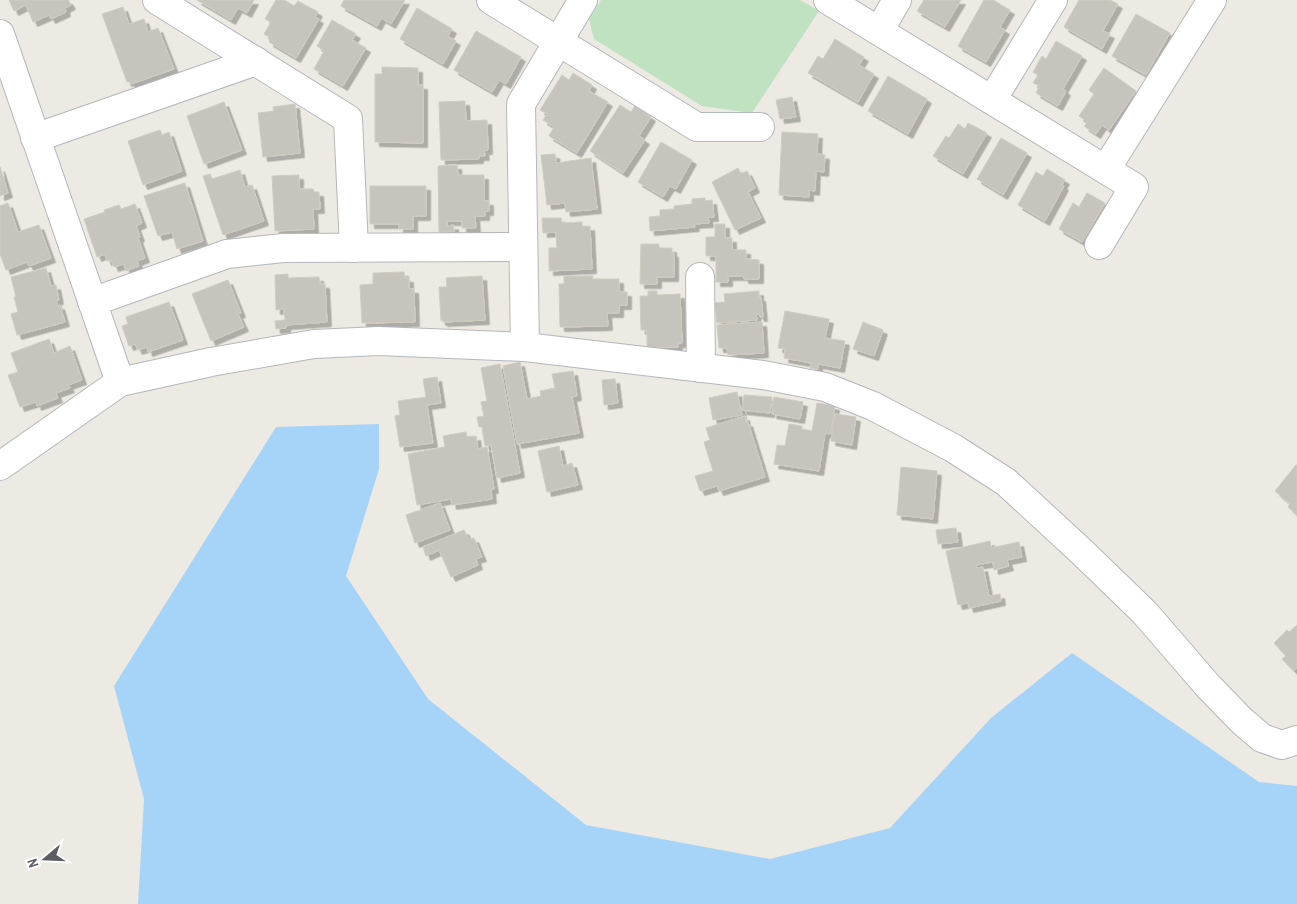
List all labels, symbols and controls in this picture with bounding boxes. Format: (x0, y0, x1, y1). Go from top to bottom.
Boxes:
north arrow (20, 834, 70, 884)
text: N (23, 856, 43, 870)

